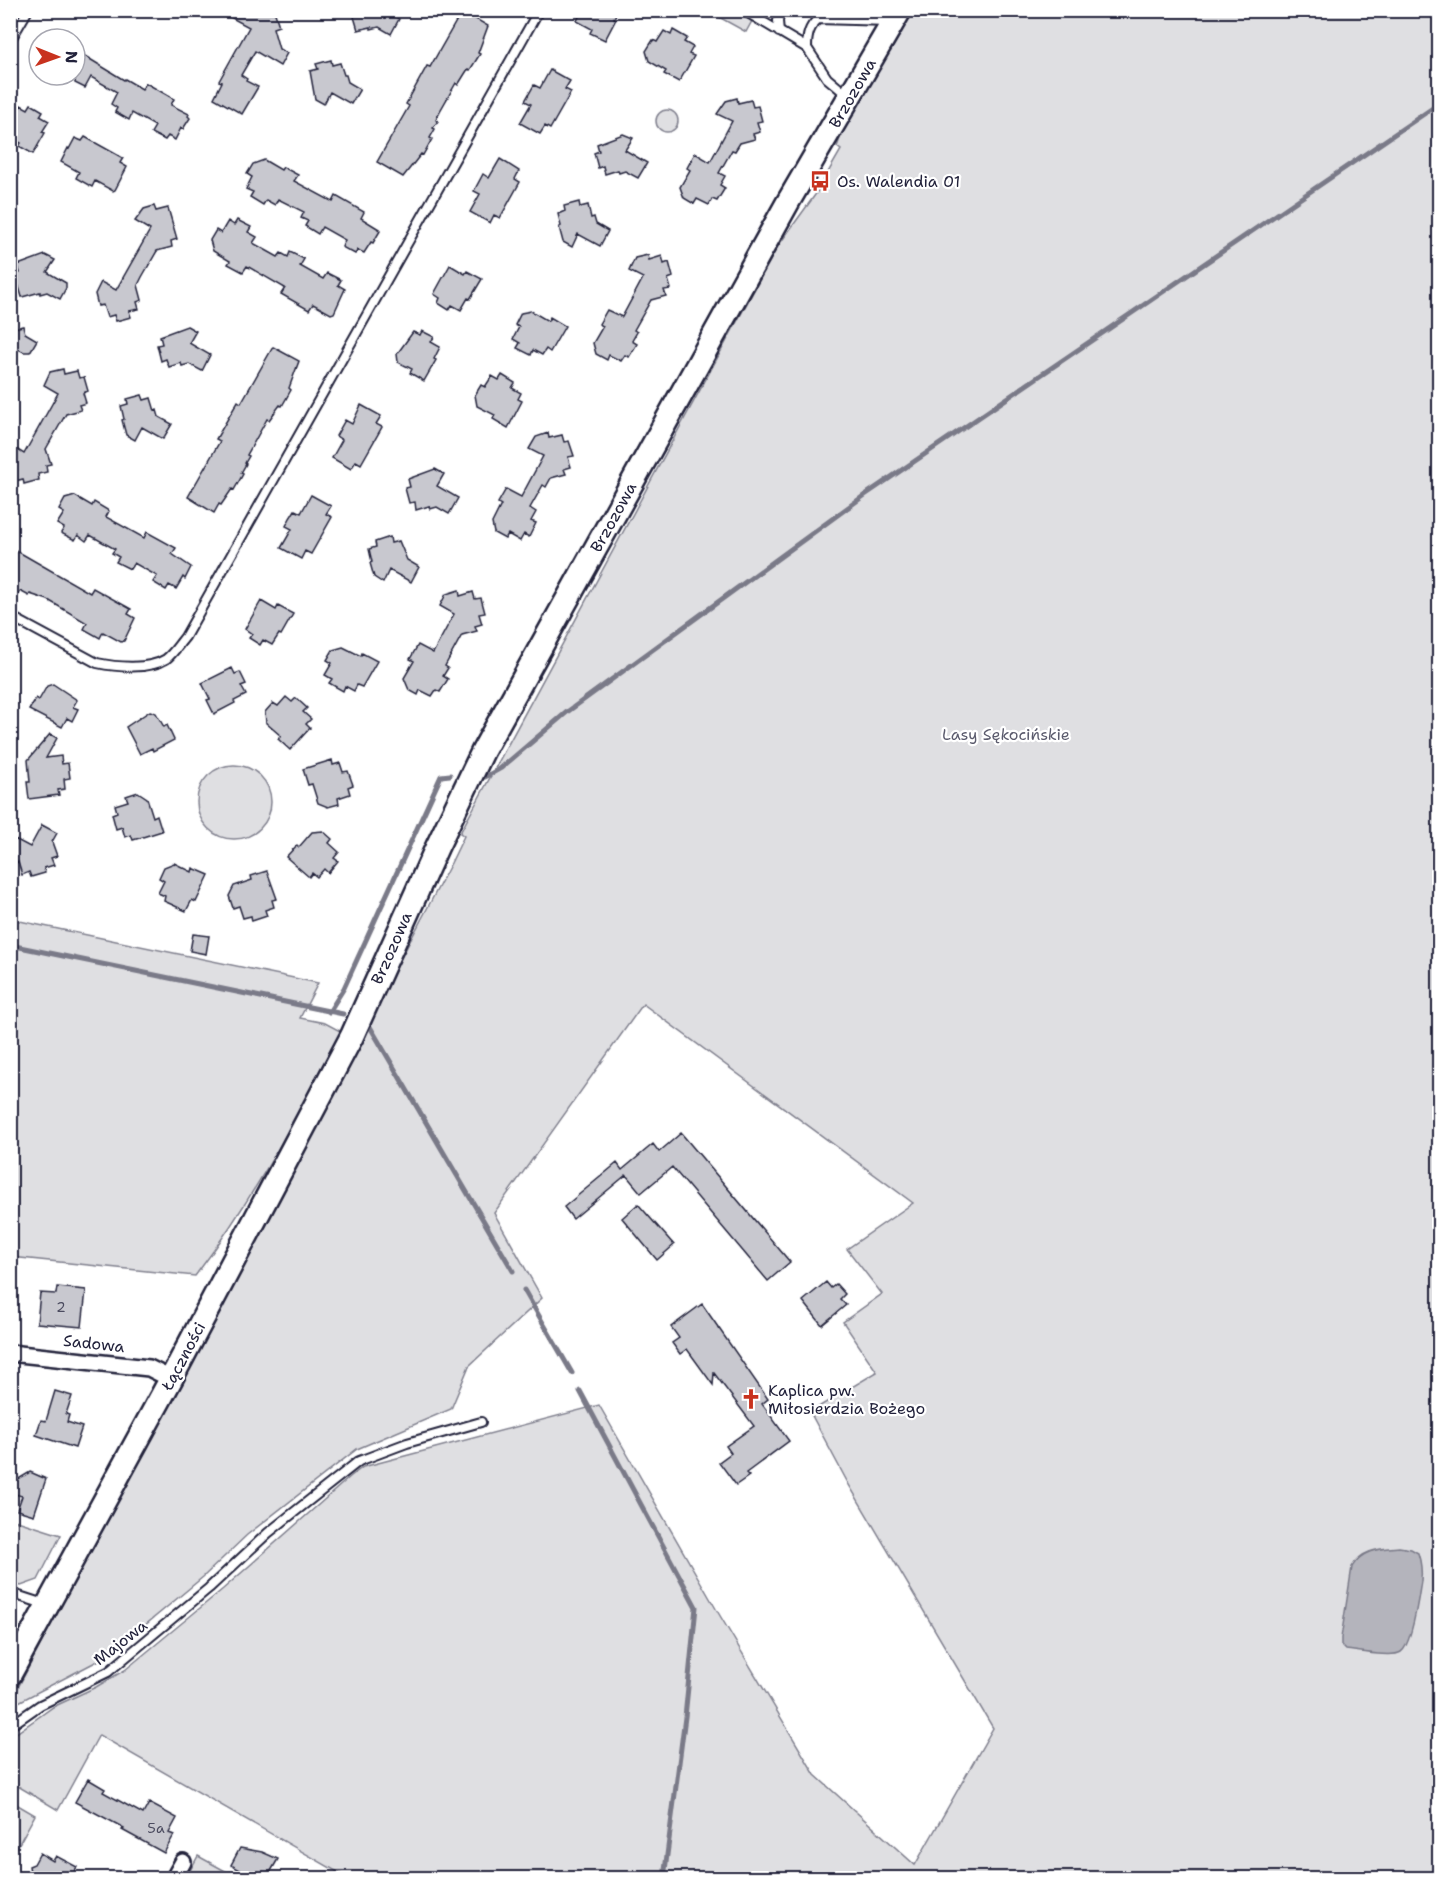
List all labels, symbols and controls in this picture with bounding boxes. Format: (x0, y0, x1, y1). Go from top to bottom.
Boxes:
north arrow (27, 27, 87, 87)
text: N (61, 51, 82, 64)
street label: Brzozowa (824, 55, 881, 132)
bus stop icon: Os. Walendia 01 (808, 169, 832, 193)
place label: Os. Walendia 01 (837, 171, 961, 192)
street label: Brzozowa (586, 478, 641, 556)
park label: Lasy Sękocińskie (942, 724, 1070, 745)
street label: Brzozowa (366, 909, 417, 988)
house number: 2 (56, 1298, 66, 1316)
street label: Łączności (156, 1318, 210, 1395)
street label: Sadowa (62, 1330, 126, 1357)
place label: Kaplica pw. Miłosierdzia Bożego (768, 1380, 925, 1419)
church icon: Kaplica pw. Miłosierdzia Bożego (739, 1387, 763, 1411)
street label: Majowa (89, 1615, 151, 1670)
house number: 5a (147, 1819, 165, 1837)

